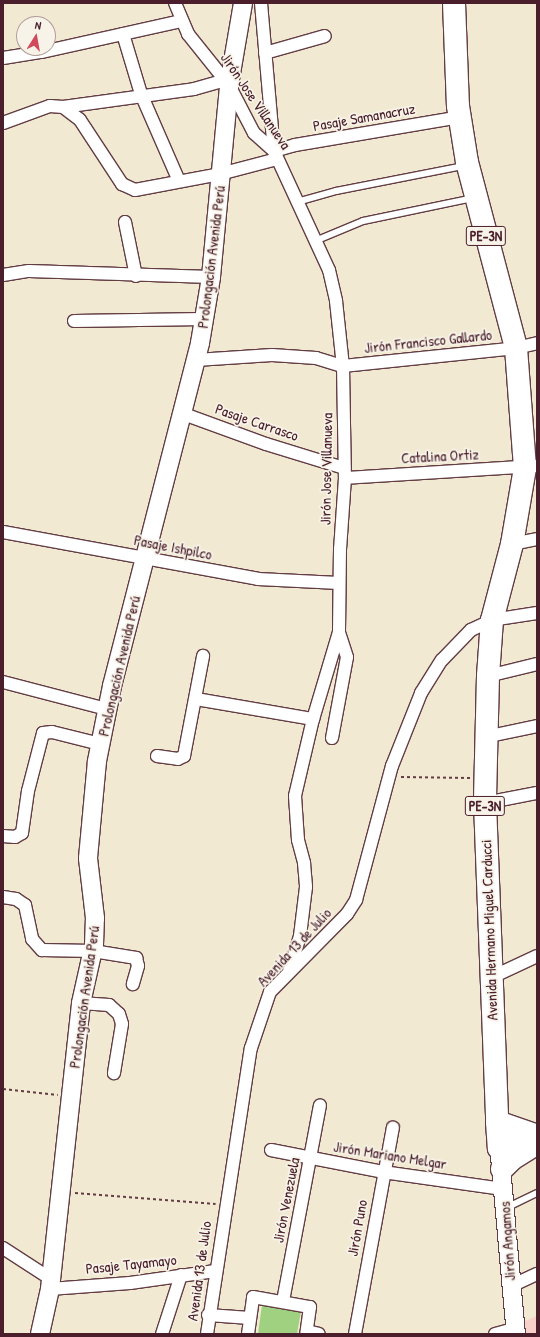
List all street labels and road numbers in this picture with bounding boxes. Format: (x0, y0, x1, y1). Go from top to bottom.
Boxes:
street label: Jirón Jose Villanueva (217, 49, 295, 153)
street label: Pasaje Samanacruz (312, 99, 416, 135)
street label: Prolongación Avenida Perú (193, 185, 229, 329)
road number: PE-3N (465, 224, 507, 248)
street label: Jirón Francisco Gallardo (363, 325, 493, 357)
street label: Pasaje Carrasco (213, 399, 301, 445)
street label: Jirón Jose Villanueva (316, 413, 336, 525)
street label: Catalina Ortiz (401, 445, 479, 467)
street label: Pasaje Ishpilco (133, 531, 213, 563)
street label: Prolongación Avenida Perú (94, 594, 144, 738)
road number: PE-3N (464, 794, 506, 818)
street label: Avenida Hermano Miguel Carducci (477, 839, 501, 1021)
street label: Avenida 13 de Julio (253, 904, 335, 990)
street label: Prolongación Avenida Perú (65, 925, 103, 1069)
street label: Jirón Mariano Melgar (332, 1137, 448, 1173)
street label: Jirón Venezuela (269, 1156, 303, 1244)
street label: Jirón Puno (343, 1198, 371, 1258)
street label: Jirón Angamos (495, 1201, 519, 1281)
street label: Avenida 13 de Julio (183, 1220, 215, 1322)
street label: Pasaje Tayamayo (85, 1250, 177, 1278)

